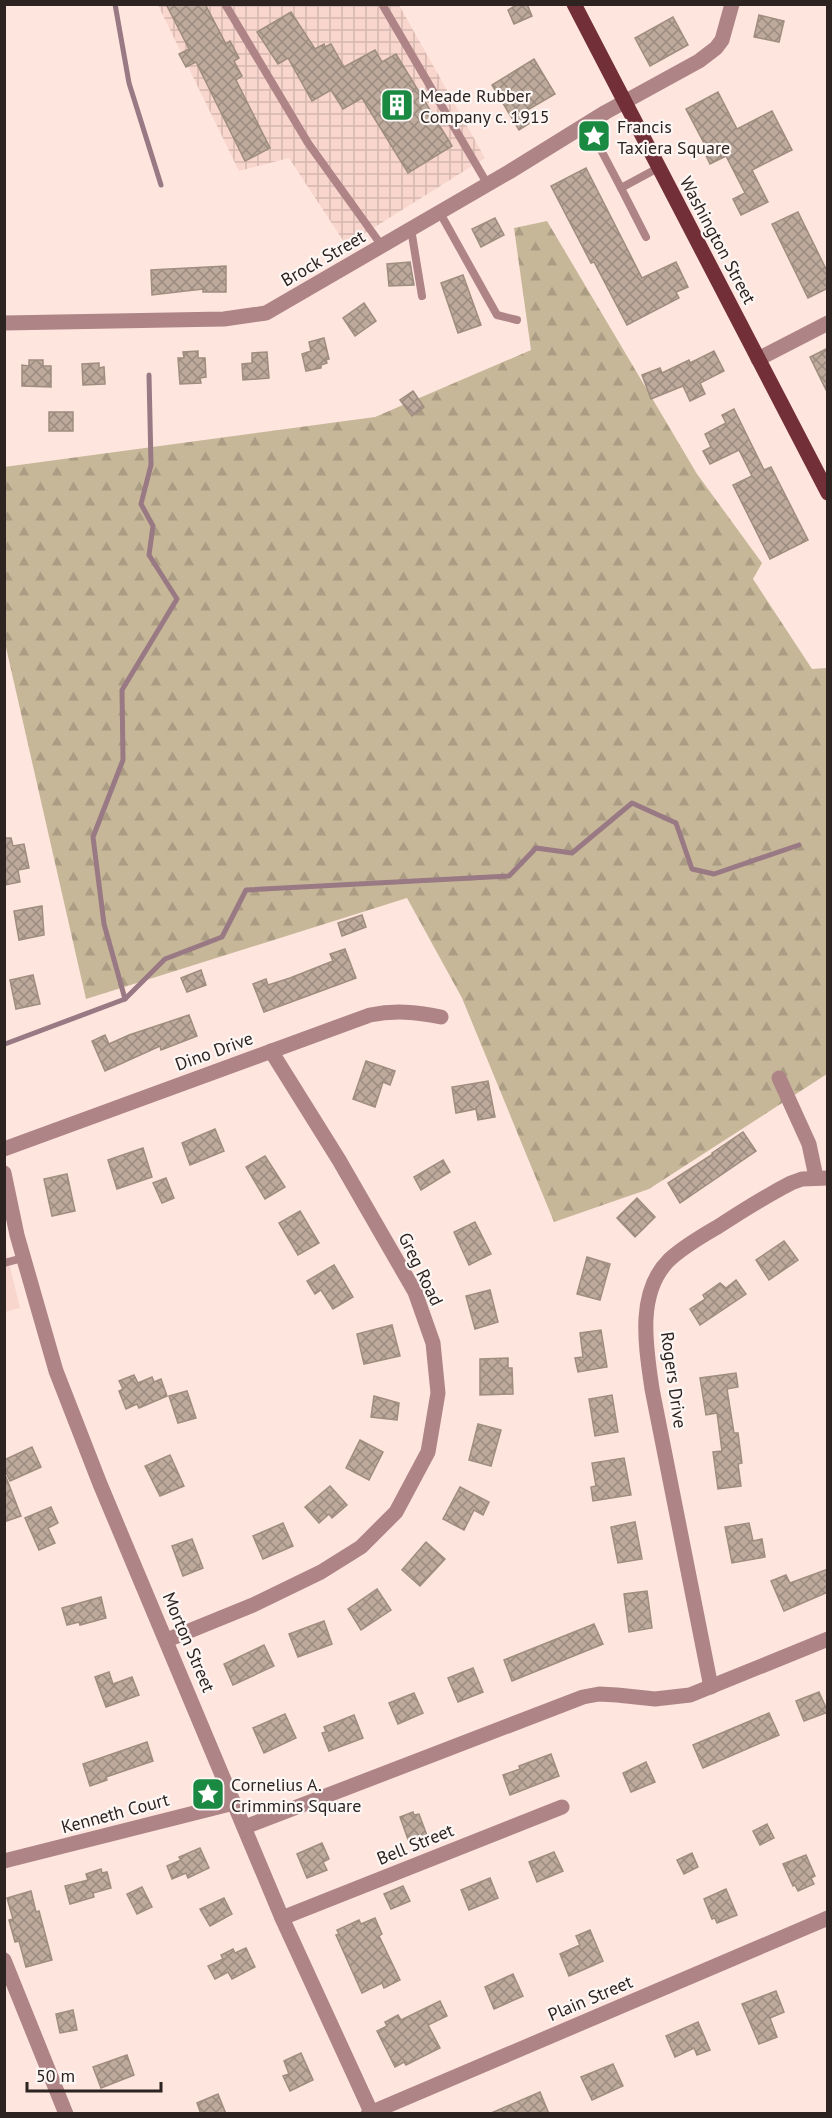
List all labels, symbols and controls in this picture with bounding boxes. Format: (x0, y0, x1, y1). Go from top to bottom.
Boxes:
place label: Meade Rubber Company c. 1915 (420, 84, 550, 128)
building icon: Meade Rubber Company c. 1915 (379, 87, 415, 123)
place label: Francis Taxiera Square (617, 115, 730, 159)
place icon: Francis Taxiera Square (576, 118, 612, 154)
street label: Washington Street (675, 172, 761, 308)
street label: Brock Street (277, 225, 369, 291)
street label: Dino Drive (172, 1026, 256, 1076)
street label: Greg Road (393, 1229, 449, 1309)
street label: Rogers Drive (656, 1330, 692, 1430)
street label: Morton Street (158, 1588, 220, 1696)
place label: Cornelius A. Crimmins Square (231, 1773, 361, 1817)
place icon: Cornelius A. Crimmins Square (190, 1776, 226, 1812)
street label: Kenneth Court (59, 1788, 171, 1838)
street label: Bell Street (373, 1818, 457, 1870)
street label: Plain Street (544, 1970, 636, 2026)
scale bar (27, 2055, 160, 2093)
text: 50 m (36, 2064, 75, 2087)

